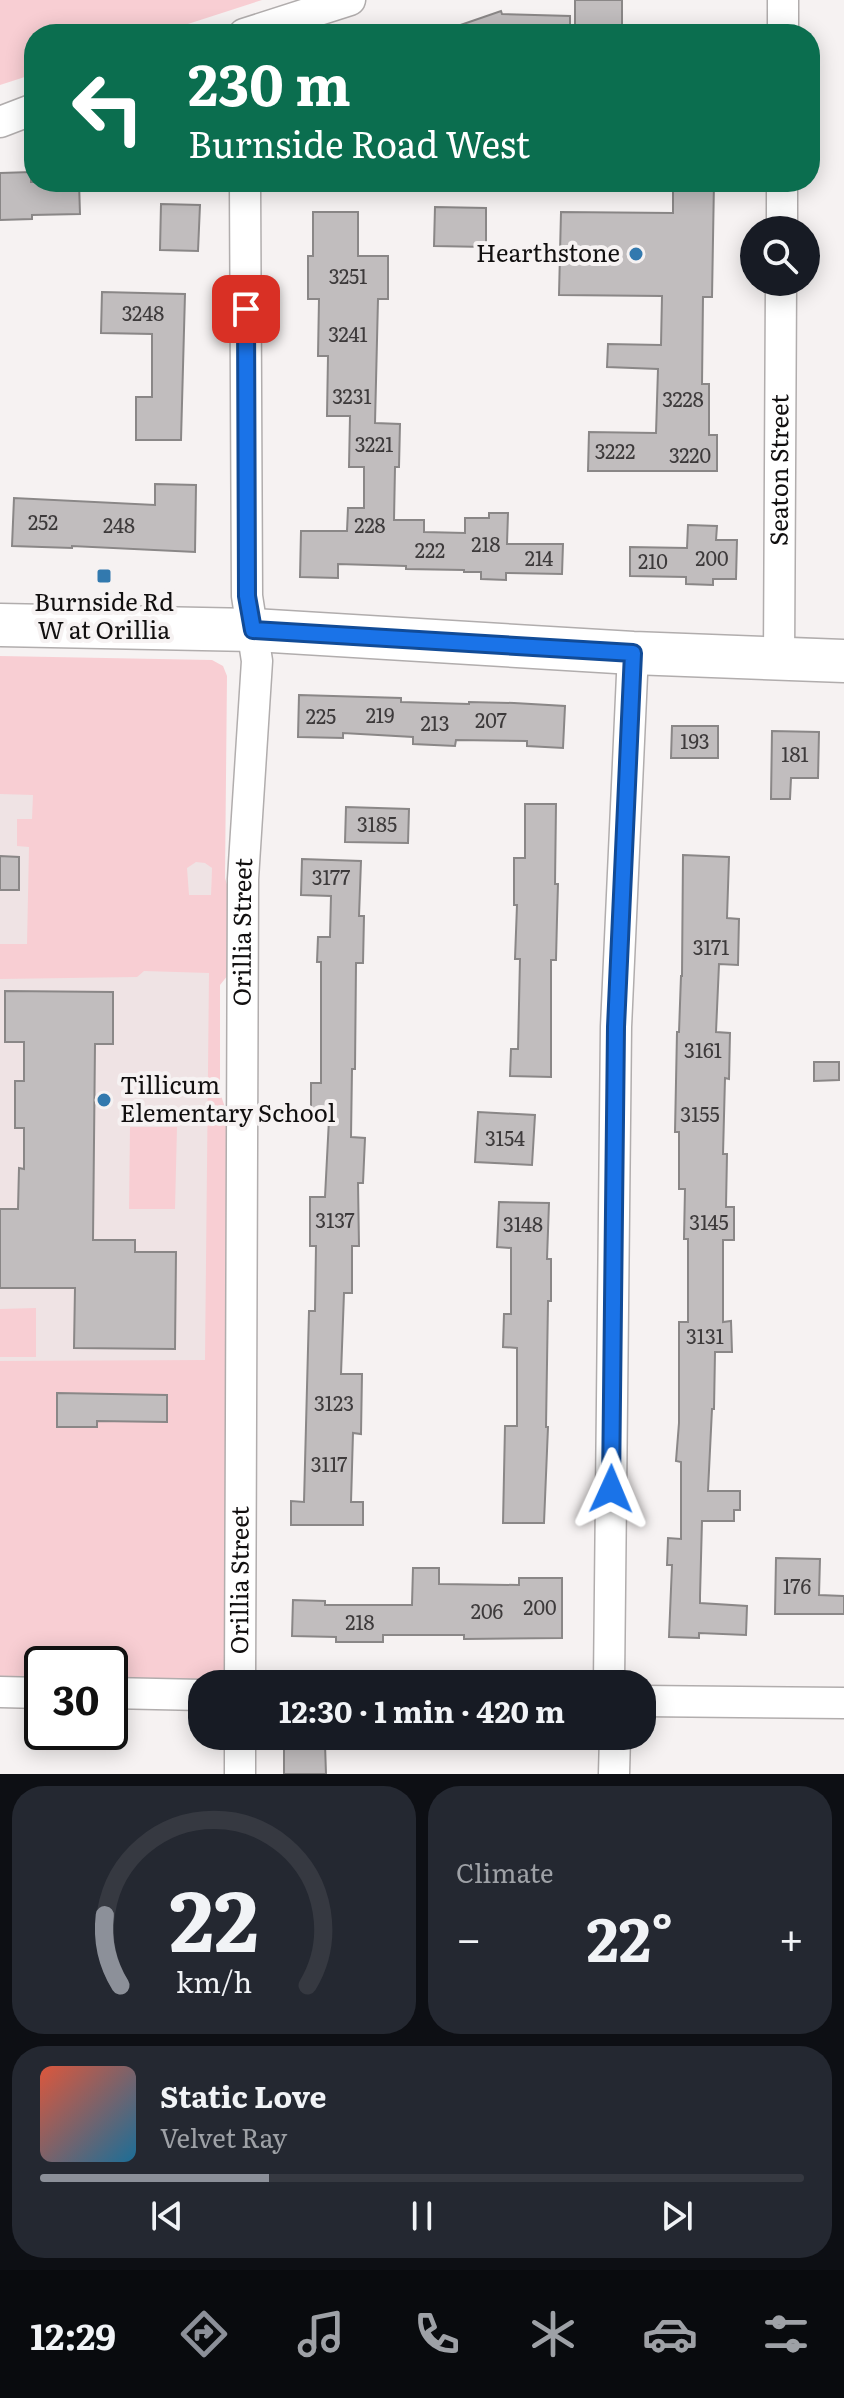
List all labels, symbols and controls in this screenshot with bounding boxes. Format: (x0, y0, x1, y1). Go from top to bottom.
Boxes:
text: 230 m (188, 40, 351, 123)
icon: left (56, 56, 160, 160)
text: Burnside Road West (188, 116, 530, 169)
map controls (740, 216, 820, 296)
button: search (740, 216, 820, 296)
place label: Hearthstone (476, 234, 620, 269)
marker: Hearthstone (627, 245, 645, 263)
house number: 3251 (329, 260, 367, 290)
pin (212, 275, 280, 343)
icon: arrive (224, 287, 268, 331)
house number: 3248 (122, 297, 164, 327)
house number: 3241 (328, 318, 368, 348)
house number: 3231 (332, 380, 372, 410)
house number: 3228 (662, 383, 704, 413)
street label: Seaton Street (760, 394, 795, 546)
house number: 3221 (355, 428, 393, 458)
house number: 3222 (595, 435, 635, 465)
house number: 3220 (669, 439, 711, 469)
house number: 252 (28, 506, 58, 536)
house number: 248 (103, 509, 135, 539)
house number: 228 (354, 509, 386, 539)
house number: 218 (471, 528, 501, 558)
house number: 222 (415, 534, 445, 564)
house number: 214 (525, 542, 553, 572)
house number: 200 (695, 542, 729, 572)
house number: 210 (638, 545, 668, 575)
marker: Burnside Rd W at Orillia (95, 567, 113, 585)
place label: Burnside Rd W at Orillia (34, 583, 174, 646)
house number: 219 (366, 699, 394, 729)
house number: 225 (306, 700, 336, 730)
house number: 207 (475, 704, 507, 734)
house number: 213 (420, 707, 450, 737)
house number: 193 (680, 725, 710, 755)
house number: 181 (781, 738, 809, 768)
house number: 3185 (357, 808, 397, 838)
street label: Orillia Street (223, 856, 259, 1006)
house number: 3177 (312, 861, 350, 891)
house number: 3171 (693, 931, 729, 961)
house number: 3161 (684, 1034, 722, 1064)
place label: Tillicum Elementary School (120, 1066, 336, 1129)
marker: Tillicum Elementary School (95, 1091, 113, 1109)
house number: 3155 (680, 1098, 720, 1128)
house number: 3154 (485, 1122, 525, 1152)
house number: 3137 (315, 1204, 355, 1234)
house number: 3145 (689, 1206, 729, 1236)
house number: 3148 (503, 1208, 543, 1238)
house number: 3131 (686, 1320, 724, 1350)
house number: 3123 (314, 1387, 354, 1417)
position arrow (569, 1447, 653, 1531)
house number: 3117 (311, 1448, 347, 1478)
street label: Orillia Street (220, 1506, 256, 1654)
house number: 176 (783, 1570, 811, 1600)
house number: 200 (523, 1591, 557, 1621)
house number: 206 (471, 1595, 503, 1625)
house number: 218 (345, 1606, 375, 1636)
speed limit sign: 30 (24, 1646, 128, 1750)
text: 12:30 · 1 min · 420 m (279, 1688, 565, 1732)
text: Climate (456, 1852, 554, 1891)
text: 22 (169, 1854, 259, 1978)
text: 22° (587, 1891, 673, 1980)
text: − (456, 1903, 482, 1969)
text: + (778, 1903, 804, 1969)
text: km/h (176, 1959, 252, 2002)
text: Static Love (160, 2073, 327, 2117)
text: Velvet Ray (160, 2117, 287, 2156)
icon: previous (145, 2194, 189, 2238)
icon: pause (400, 2194, 444, 2238)
icon: next (655, 2194, 699, 2238)
icon: directions (176, 2306, 232, 2362)
icon: music (293, 2306, 349, 2362)
icon: phone (409, 2306, 465, 2362)
icon: climate (525, 2306, 581, 2362)
icon: car (642, 2306, 698, 2362)
icon: filters (758, 2306, 814, 2362)
text: 12:29 (30, 2308, 116, 2361)

